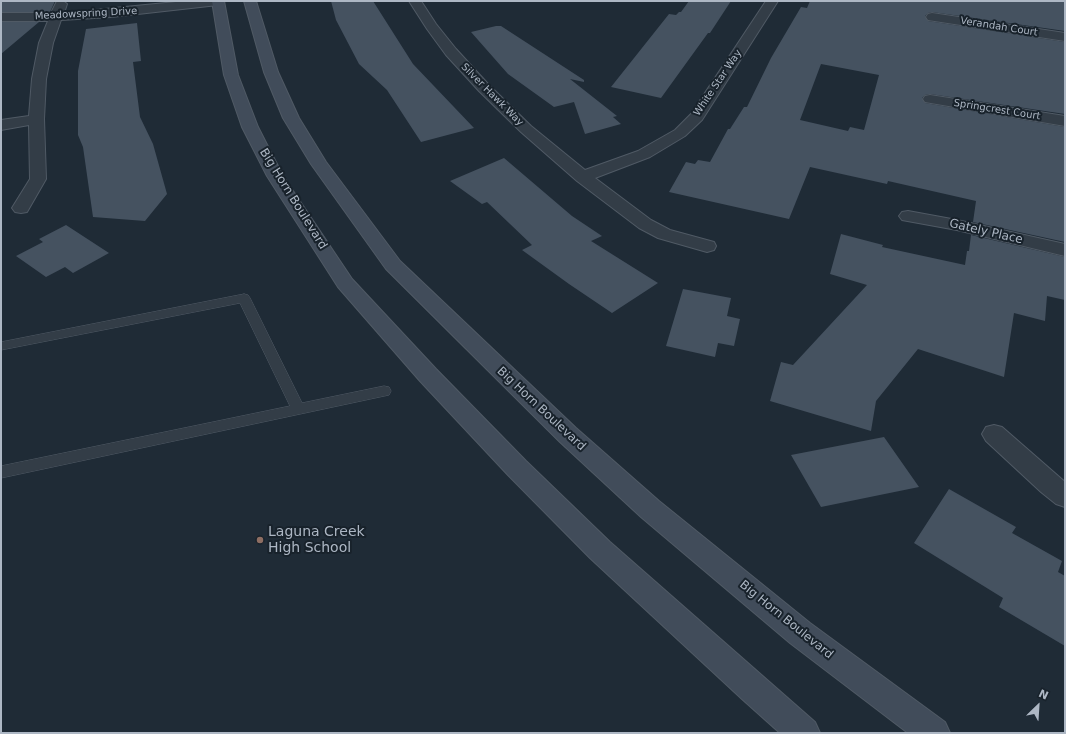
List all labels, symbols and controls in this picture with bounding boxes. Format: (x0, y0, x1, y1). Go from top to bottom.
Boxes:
street label: Meadowspring Drive (34, 5, 138, 23)
street label: Verandah Court (959, 15, 1039, 39)
street label: White Star Way (691, 48, 745, 118)
street label: Silver Hawk Way (458, 61, 526, 129)
street label: Springcrest Court (953, 97, 1041, 123)
street label: Big Horn Boulevard (256, 146, 330, 252)
street label: Gately Place (948, 217, 1024, 247)
street label: Big Horn Boulevard (494, 364, 588, 454)
place label: Laguna Creek High School (268, 524, 365, 556)
marker: Laguna Creek High School (255, 535, 265, 545)
street label: Big Horn Boulevard (736, 578, 836, 662)
north arrow (1018, 686, 1058, 726)
text: N (1036, 687, 1050, 703)

